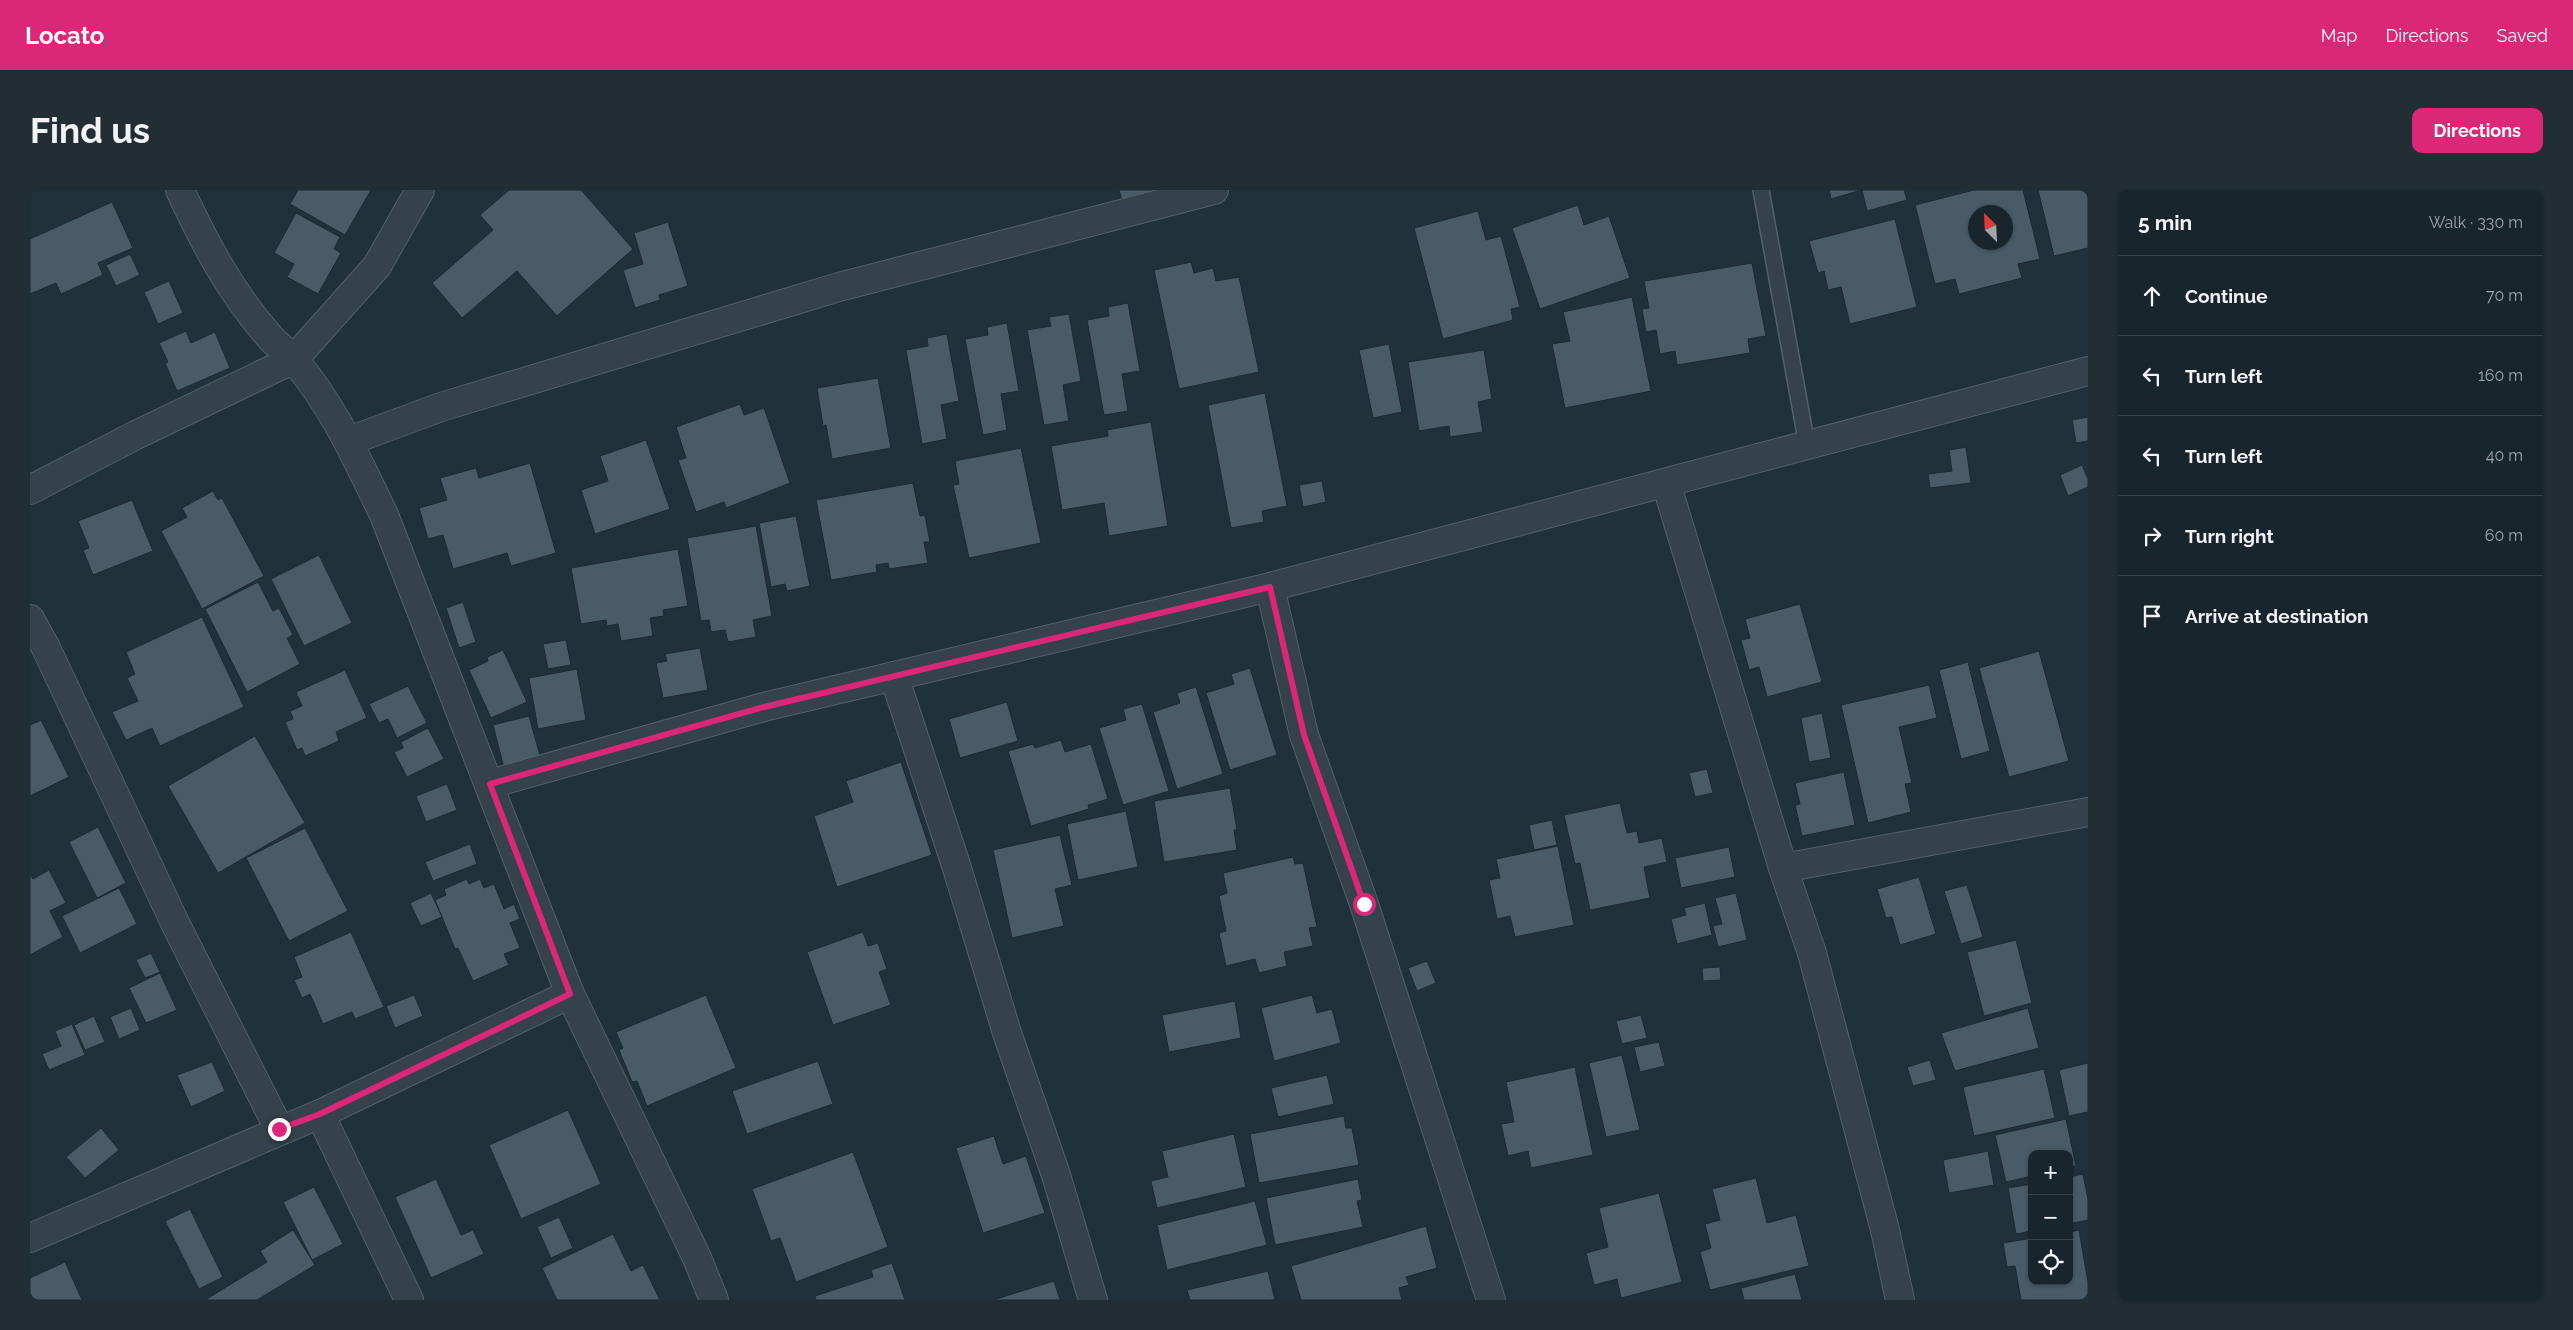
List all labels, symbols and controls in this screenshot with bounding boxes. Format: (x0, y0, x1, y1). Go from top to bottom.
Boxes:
text: Locato (25, 21, 104, 50)
text: Map (2321, 25, 2357, 46)
text: Directions (2385, 25, 2469, 46)
text: Saved (2497, 25, 2548, 46)
button: Directions (2412, 108, 2543, 153)
text: Find us (30, 110, 150, 151)
north arrow (1968, 205, 2013, 250)
text: 5 min (2138, 210, 2192, 235)
text: Walk · 330 m (2429, 213, 2523, 232)
icon: ahead (2138, 282, 2166, 310)
text: Continue (2185, 285, 2268, 307)
text: 70 m (2486, 286, 2523, 305)
icon: left (2138, 362, 2166, 390)
text: Turn left (2185, 365, 2262, 387)
text: 160 m (2478, 366, 2523, 385)
icon: left (2138, 442, 2166, 470)
text: Turn left (2185, 445, 2262, 467)
text: 40 m (2486, 446, 2523, 465)
icon: right (2138, 522, 2166, 550)
text: Turn right (2185, 525, 2274, 547)
text: 60 m (2485, 526, 2523, 545)
icon: arrive (2138, 602, 2166, 630)
text: Arrive at destination (2185, 605, 2369, 627)
route start (1353, 893, 1376, 916)
route end (268, 1118, 291, 1141)
map controls (2028, 1150, 2073, 1285)
button: + (2028, 1150, 2073, 1195)
button: − (2028, 1195, 2073, 1240)
button: locate (2028, 1240, 2073, 1285)

